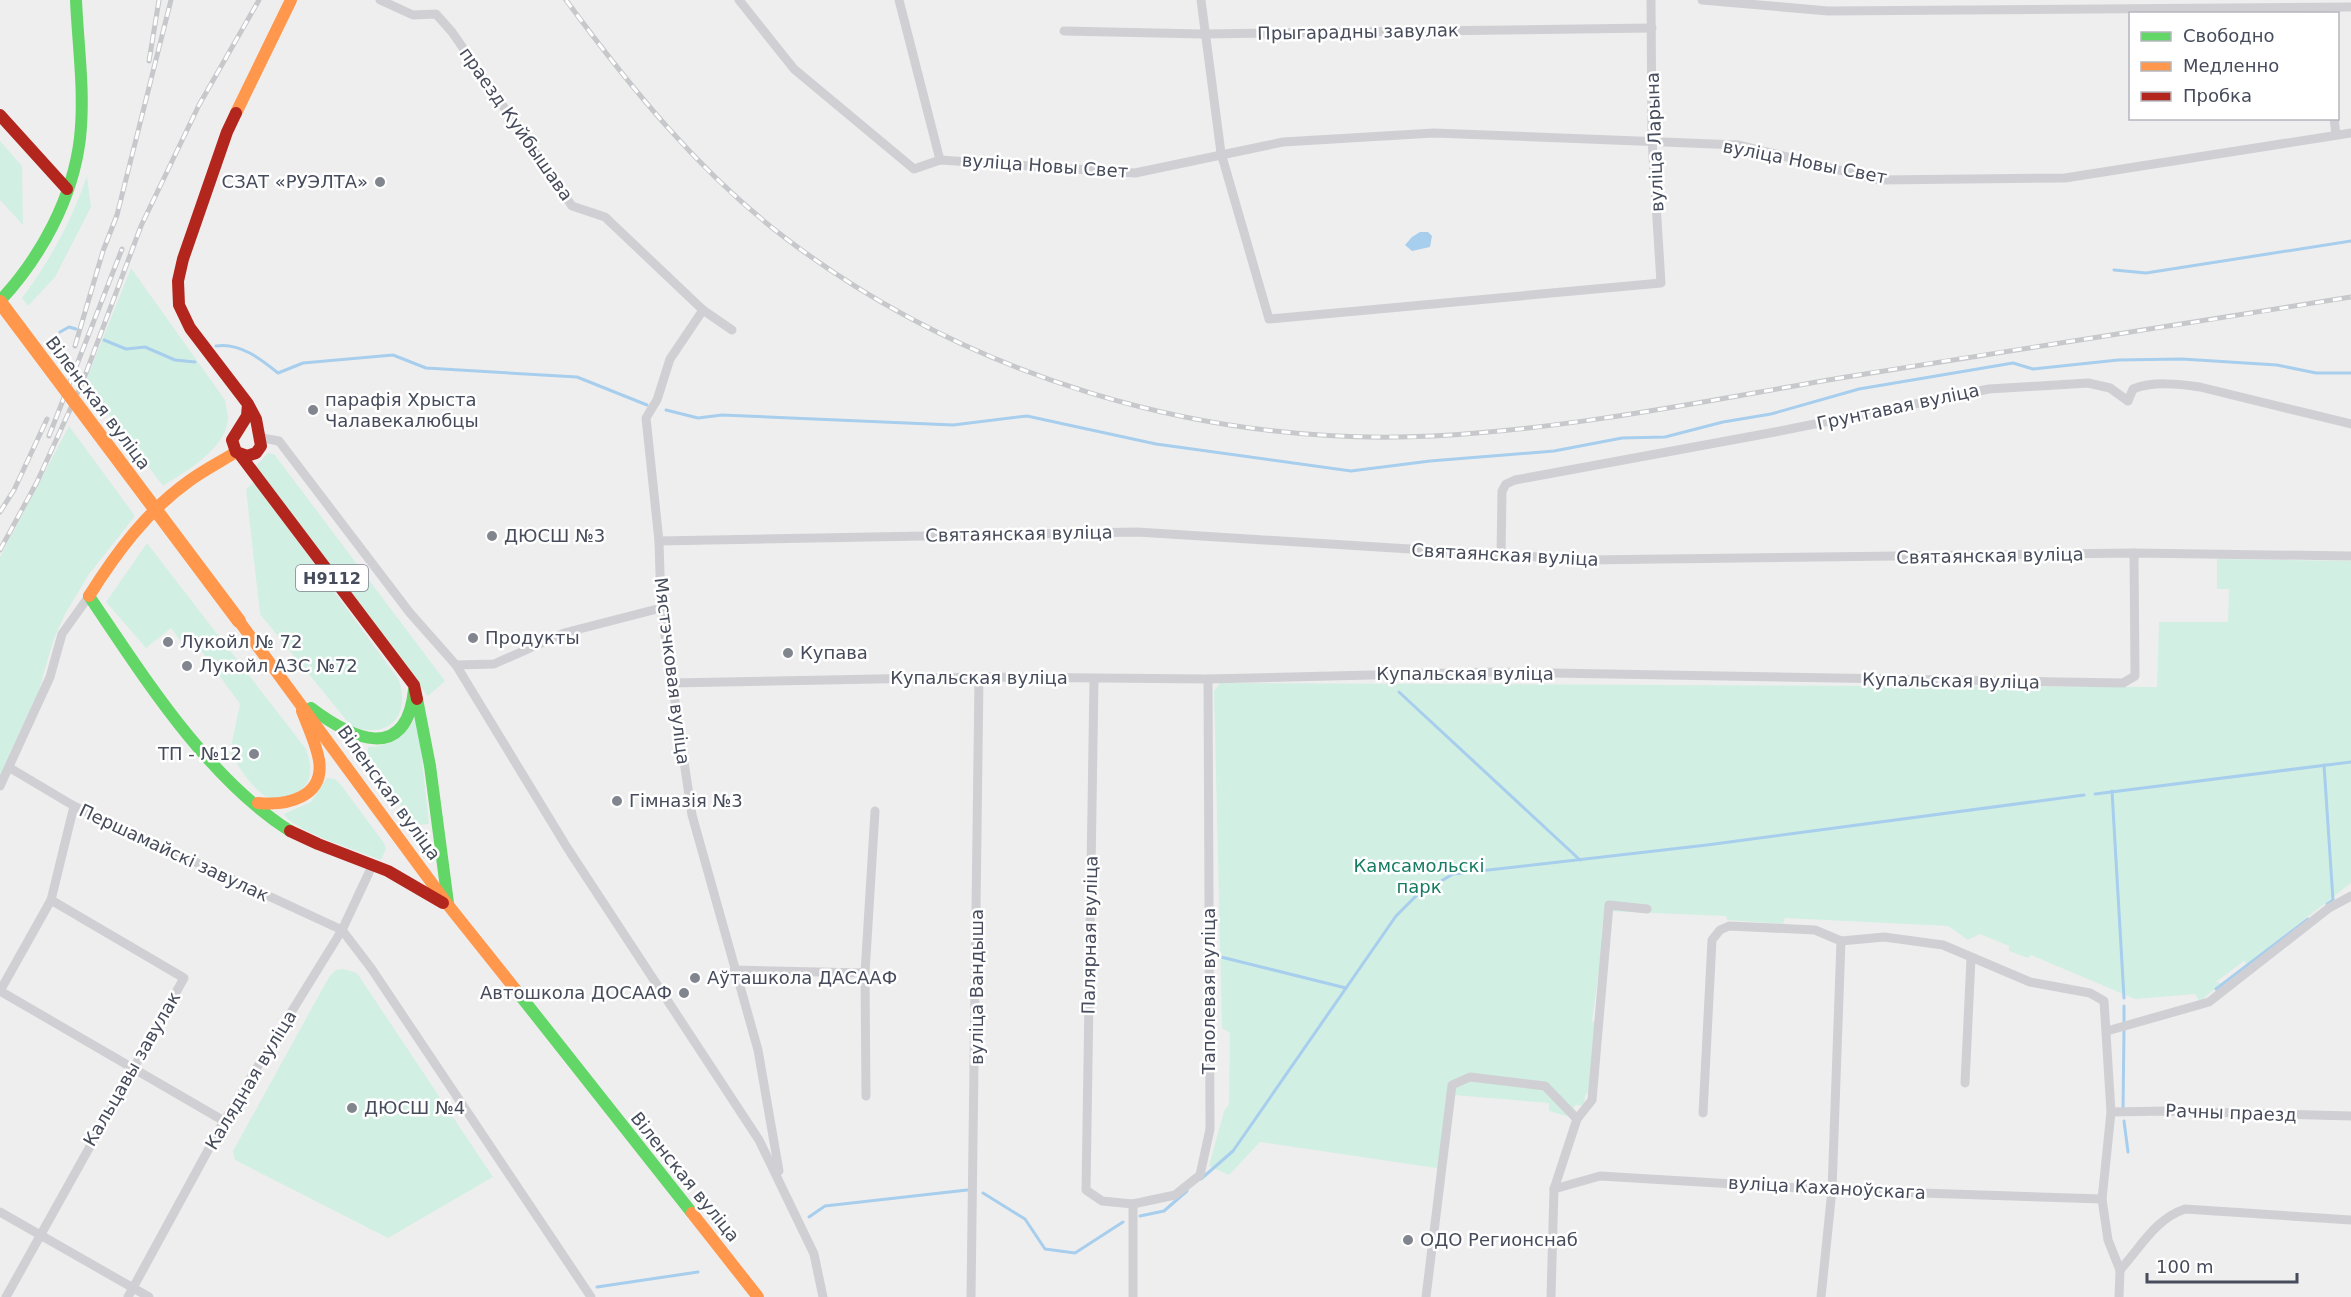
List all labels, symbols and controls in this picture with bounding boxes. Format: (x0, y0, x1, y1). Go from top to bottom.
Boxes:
legend (2129, 12, 2339, 120)
street label: Прыгарадны завулак (1257, 19, 1459, 44)
text: Свободно (2183, 25, 2275, 46)
street label: праезд Куйбышава (455, 43, 577, 205)
text: Медленно (2183, 55, 2279, 76)
street label: вуліца Ларына (1642, 72, 1667, 212)
text: Пробка (2183, 85, 2252, 106)
street label: вуліца Новы Свет (1721, 135, 1889, 188)
street label: вуліца Новы Свет (961, 149, 1129, 182)
place label: СЗАТ «РУЭЛТА» (222, 171, 368, 192)
marker: СЗАТ «РУЭЛТА» (373, 175, 387, 189)
street label: Віленская вуліца (42, 332, 155, 473)
street label: Грунтавая вуліца (1815, 379, 1981, 434)
place label: парафія Хрыста Чалавекалюбцы (325, 389, 479, 431)
marker: парафія Хрыста Чалавекалюбцы (306, 403, 320, 417)
street label: Святаянская вуліца (925, 521, 1113, 546)
place label: ДЮСШ №3 (504, 525, 605, 546)
marker: ДЮСШ №3 (485, 529, 499, 543)
street label: Святаянская вуліца (1411, 539, 1599, 570)
street label: Святаянская вуліца (1896, 543, 2084, 568)
road number: Н9112 (296, 565, 368, 591)
street label: Мястэчковая вуліца (651, 576, 694, 766)
place label: Продукты (485, 627, 580, 648)
place label: Лукойл № 72 (180, 631, 302, 652)
marker: Продукты (466, 631, 480, 645)
marker: Лукойл № 72 (161, 635, 175, 649)
place label: Купава (800, 642, 868, 663)
marker: Купава (781, 646, 795, 660)
place label: Лукойл АЗС №72 (199, 655, 358, 676)
marker: Лукойл АЗС №72 (180, 659, 194, 673)
street label: Купальская вуліца (1376, 663, 1554, 684)
street label: Купальская вуліца (890, 667, 1068, 688)
street label: Купальская вуліца (1862, 668, 2040, 693)
street label: Віленская вуліца (334, 721, 445, 864)
place label: ТП - №12 (157, 743, 242, 764)
marker: ТП - №12 (247, 747, 261, 761)
place label: Гімназія №3 (629, 790, 743, 811)
marker: Гімназія №3 (610, 794, 624, 808)
street label: Першамайскі завулак (76, 799, 272, 906)
street label: Палярная вуліца (1078, 855, 1101, 1015)
park label: Камсамольскі парк (1354, 855, 1484, 897)
street label: Таполевая вуліца (1198, 908, 1219, 1075)
street label: вуліца Вандыша (966, 909, 987, 1065)
place label: Аўташкола ДАСААФ (707, 967, 897, 988)
marker: Аўташкола ДАСААФ (688, 971, 702, 985)
place label: Автошкола ДОСААФ (480, 982, 672, 1003)
marker: Автошкола ДОСААФ (677, 986, 691, 1000)
street label: Кальцавы завулак (79, 988, 184, 1150)
street label: Калядная вуліца (201, 1006, 301, 1153)
place label: ДЮСШ №4 (364, 1097, 465, 1118)
street label: Рачны праезд (2165, 1100, 2297, 1125)
marker: ДЮСШ №4 (345, 1101, 359, 1115)
street label: Віленская вуліца (627, 1107, 744, 1246)
street label: вуліца Каханоўскага (1728, 1172, 1926, 1203)
place label: ОДО Регионснаб (1420, 1229, 1578, 1250)
marker: ОДО Регионснаб (1401, 1233, 1415, 1247)
scale bar (2147, 1246, 2297, 1284)
text: 100 m (2156, 1256, 2214, 1277)

